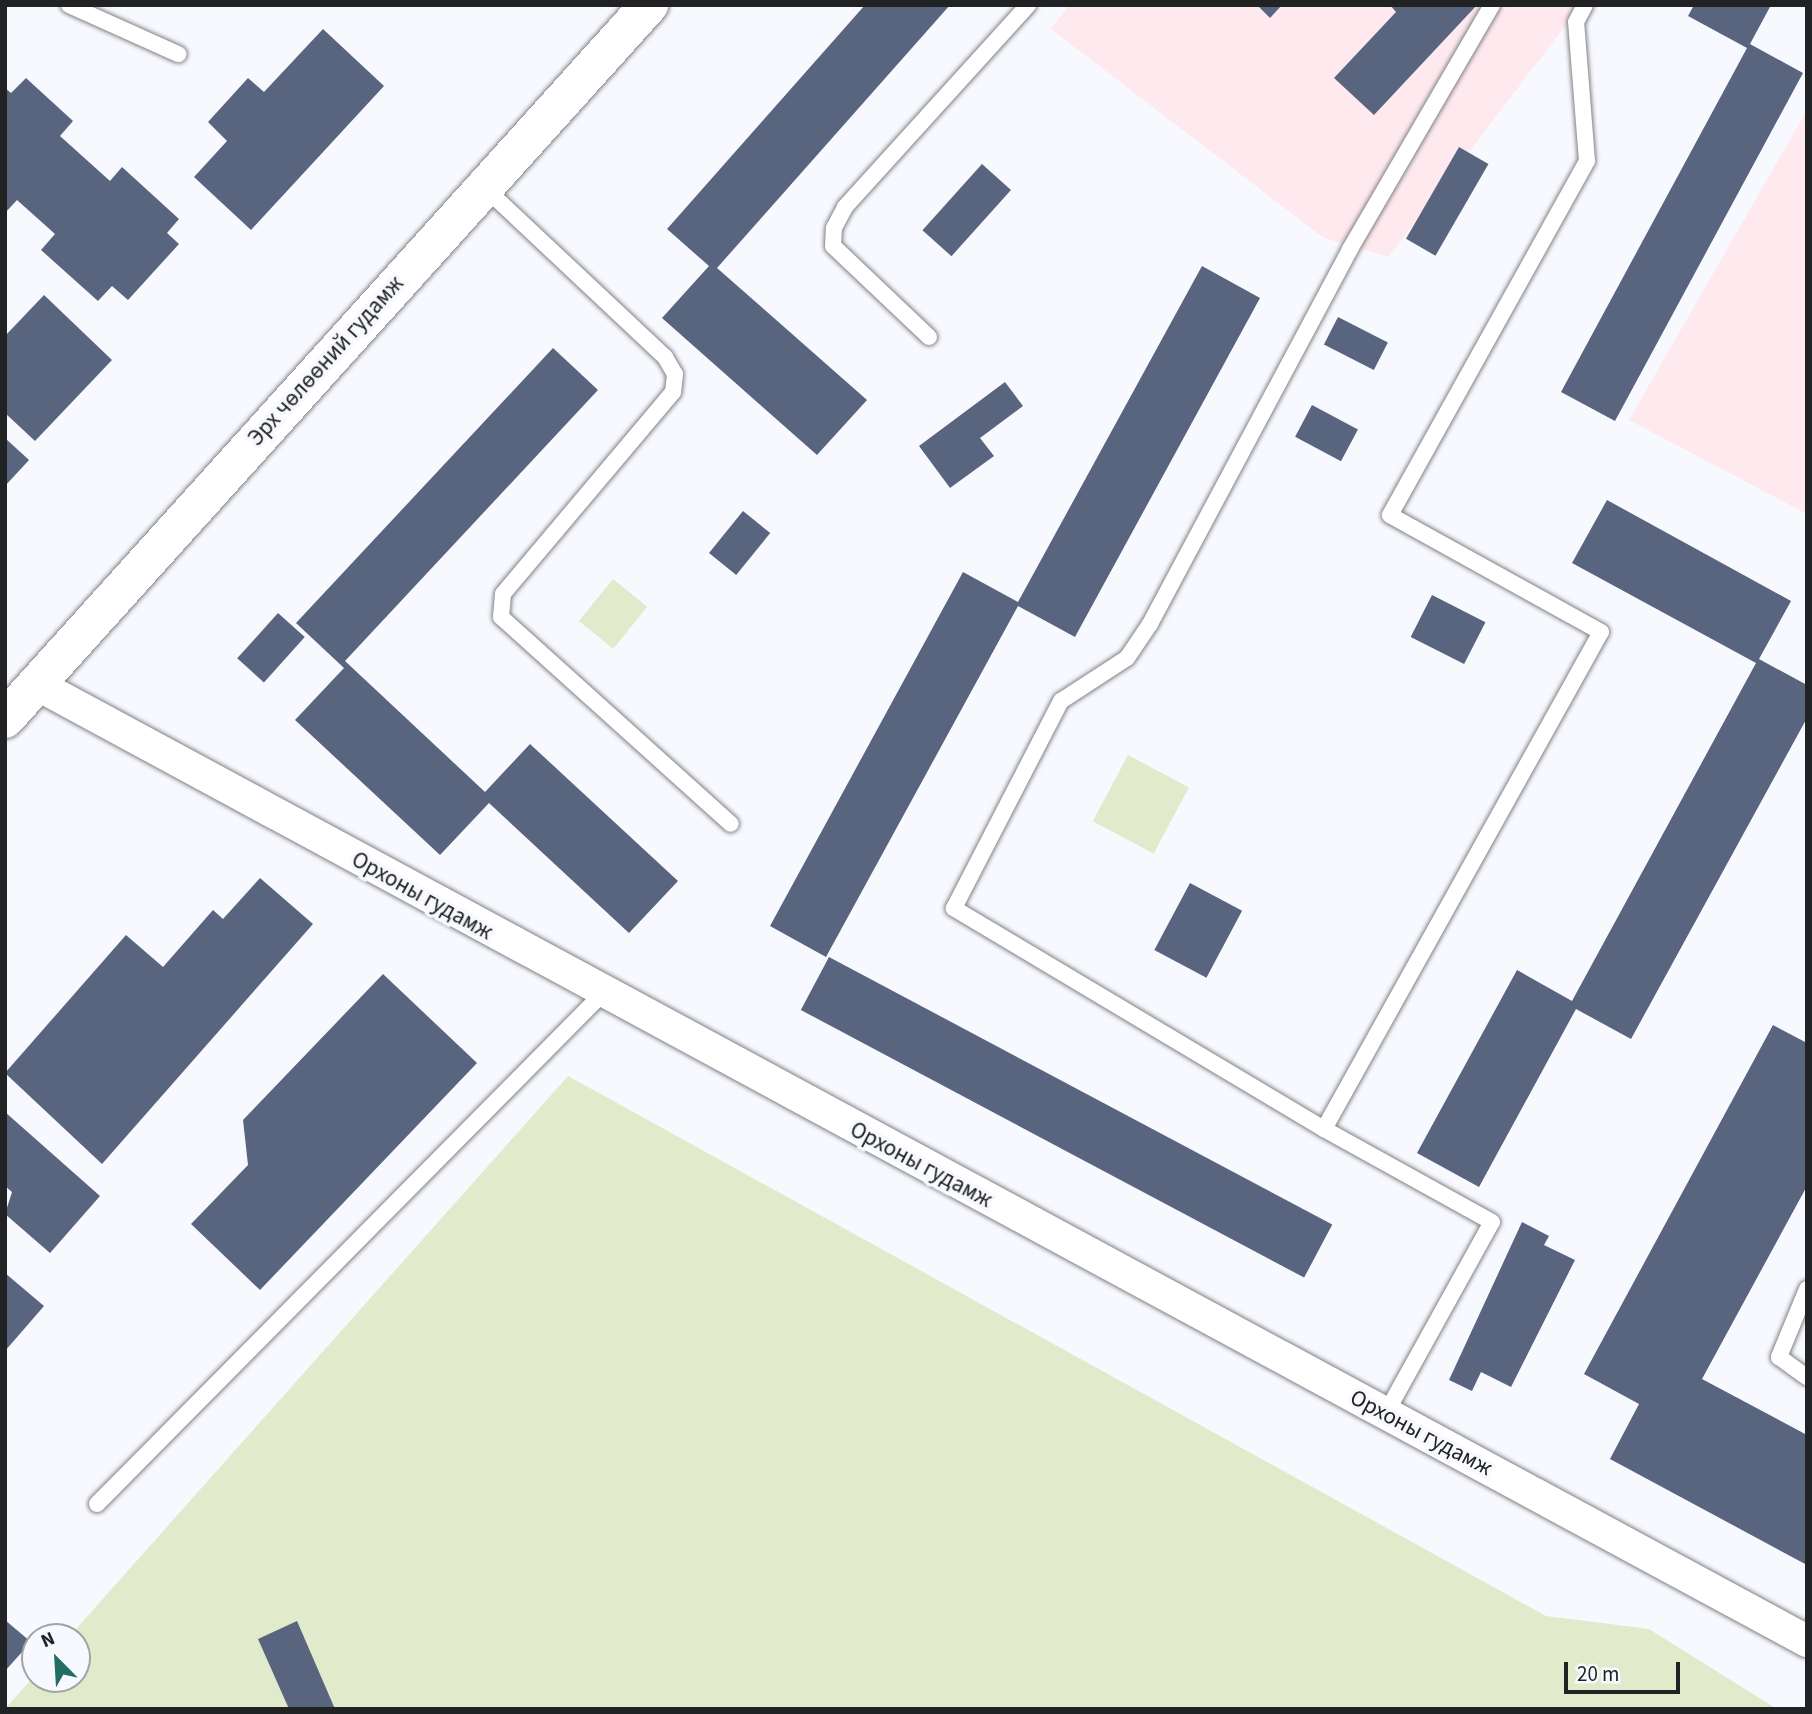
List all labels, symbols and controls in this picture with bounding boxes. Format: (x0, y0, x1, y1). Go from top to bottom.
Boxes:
street label: Эрх чөлөөний гудамж (242, 270, 410, 452)
street label: Орхоны гудамж (347, 846, 497, 946)
street label: Орхоны гудамж (845, 1116, 997, 1214)
street label: Орхоны гудамж (1345, 1384, 1497, 1482)
north arrow (21, 1623, 91, 1693)
text: N (37, 1625, 59, 1655)
scale bar (1567, 1648, 1682, 1692)
text: 20 m (1577, 1659, 1619, 1689)

